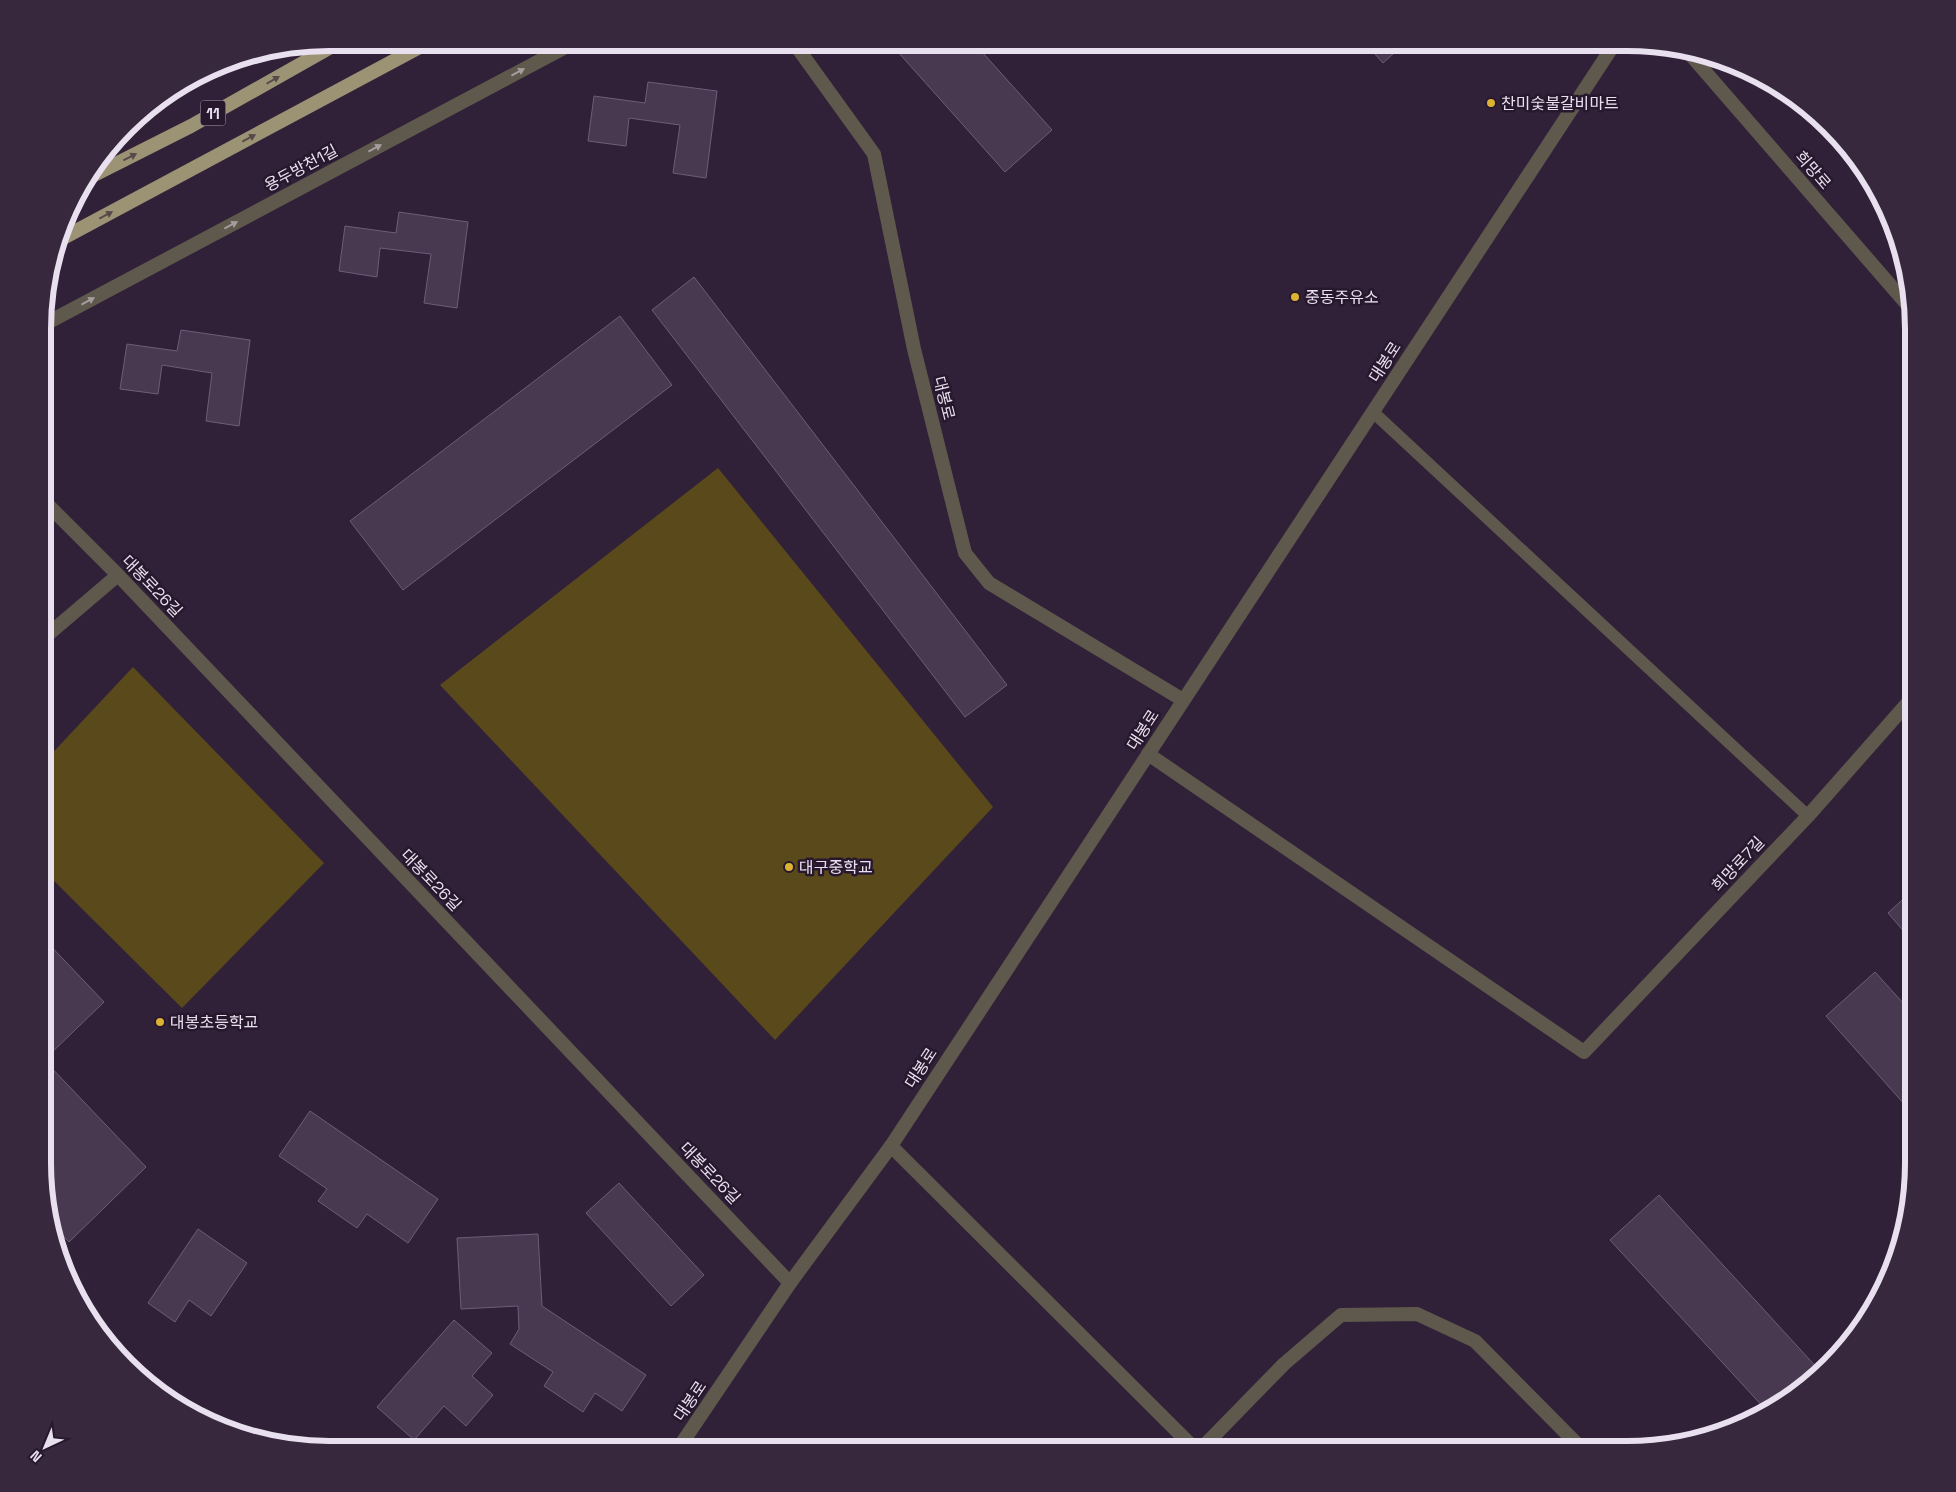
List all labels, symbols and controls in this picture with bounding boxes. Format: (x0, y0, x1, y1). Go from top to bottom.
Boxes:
one-way arrow (511, 68, 525, 76)
one-way arrow (266, 75, 279, 84)
place label: 찬미숯불갈비마트 (1501, 93, 1619, 114)
marker: 찬미숯불갈비마트 (1485, 97, 1497, 109)
road number: 11 (200, 100, 226, 126)
one-way arrow (242, 134, 257, 142)
street label: 용두방천1길 (261, 140, 341, 196)
one-way arrow (367, 144, 382, 152)
street label: 희망로 (1791, 146, 1836, 194)
one-way arrow (123, 153, 137, 161)
one-way arrow (99, 211, 113, 219)
one-way arrow (224, 221, 239, 229)
place label: 중동주유소 (1305, 287, 1379, 308)
marker: 중동주유소 (1289, 291, 1301, 303)
one-way arrow (81, 297, 95, 305)
street label: 대봉로 (1364, 338, 1406, 386)
street label: 대봉로 (928, 374, 960, 422)
street label: 대봉로26길 (117, 551, 187, 621)
street label: 대봉로 (1122, 706, 1164, 754)
street label: 희망로7길 (1707, 832, 1769, 896)
street label: 대봉로26길 (396, 845, 466, 915)
place label: 대구중학교 (799, 857, 873, 878)
marker: 대구중학교 (783, 861, 795, 873)
place label: 대봉초등학교 (170, 1012, 258, 1033)
marker: 대봉초등학교 (154, 1016, 166, 1028)
street label: 대봉로 (900, 1044, 942, 1092)
street label: 대봉로26길 (675, 1138, 745, 1208)
street label: 대봉로 (669, 1377, 711, 1425)
north arrow (20, 1422, 70, 1472)
text: N (26, 1447, 46, 1466)

